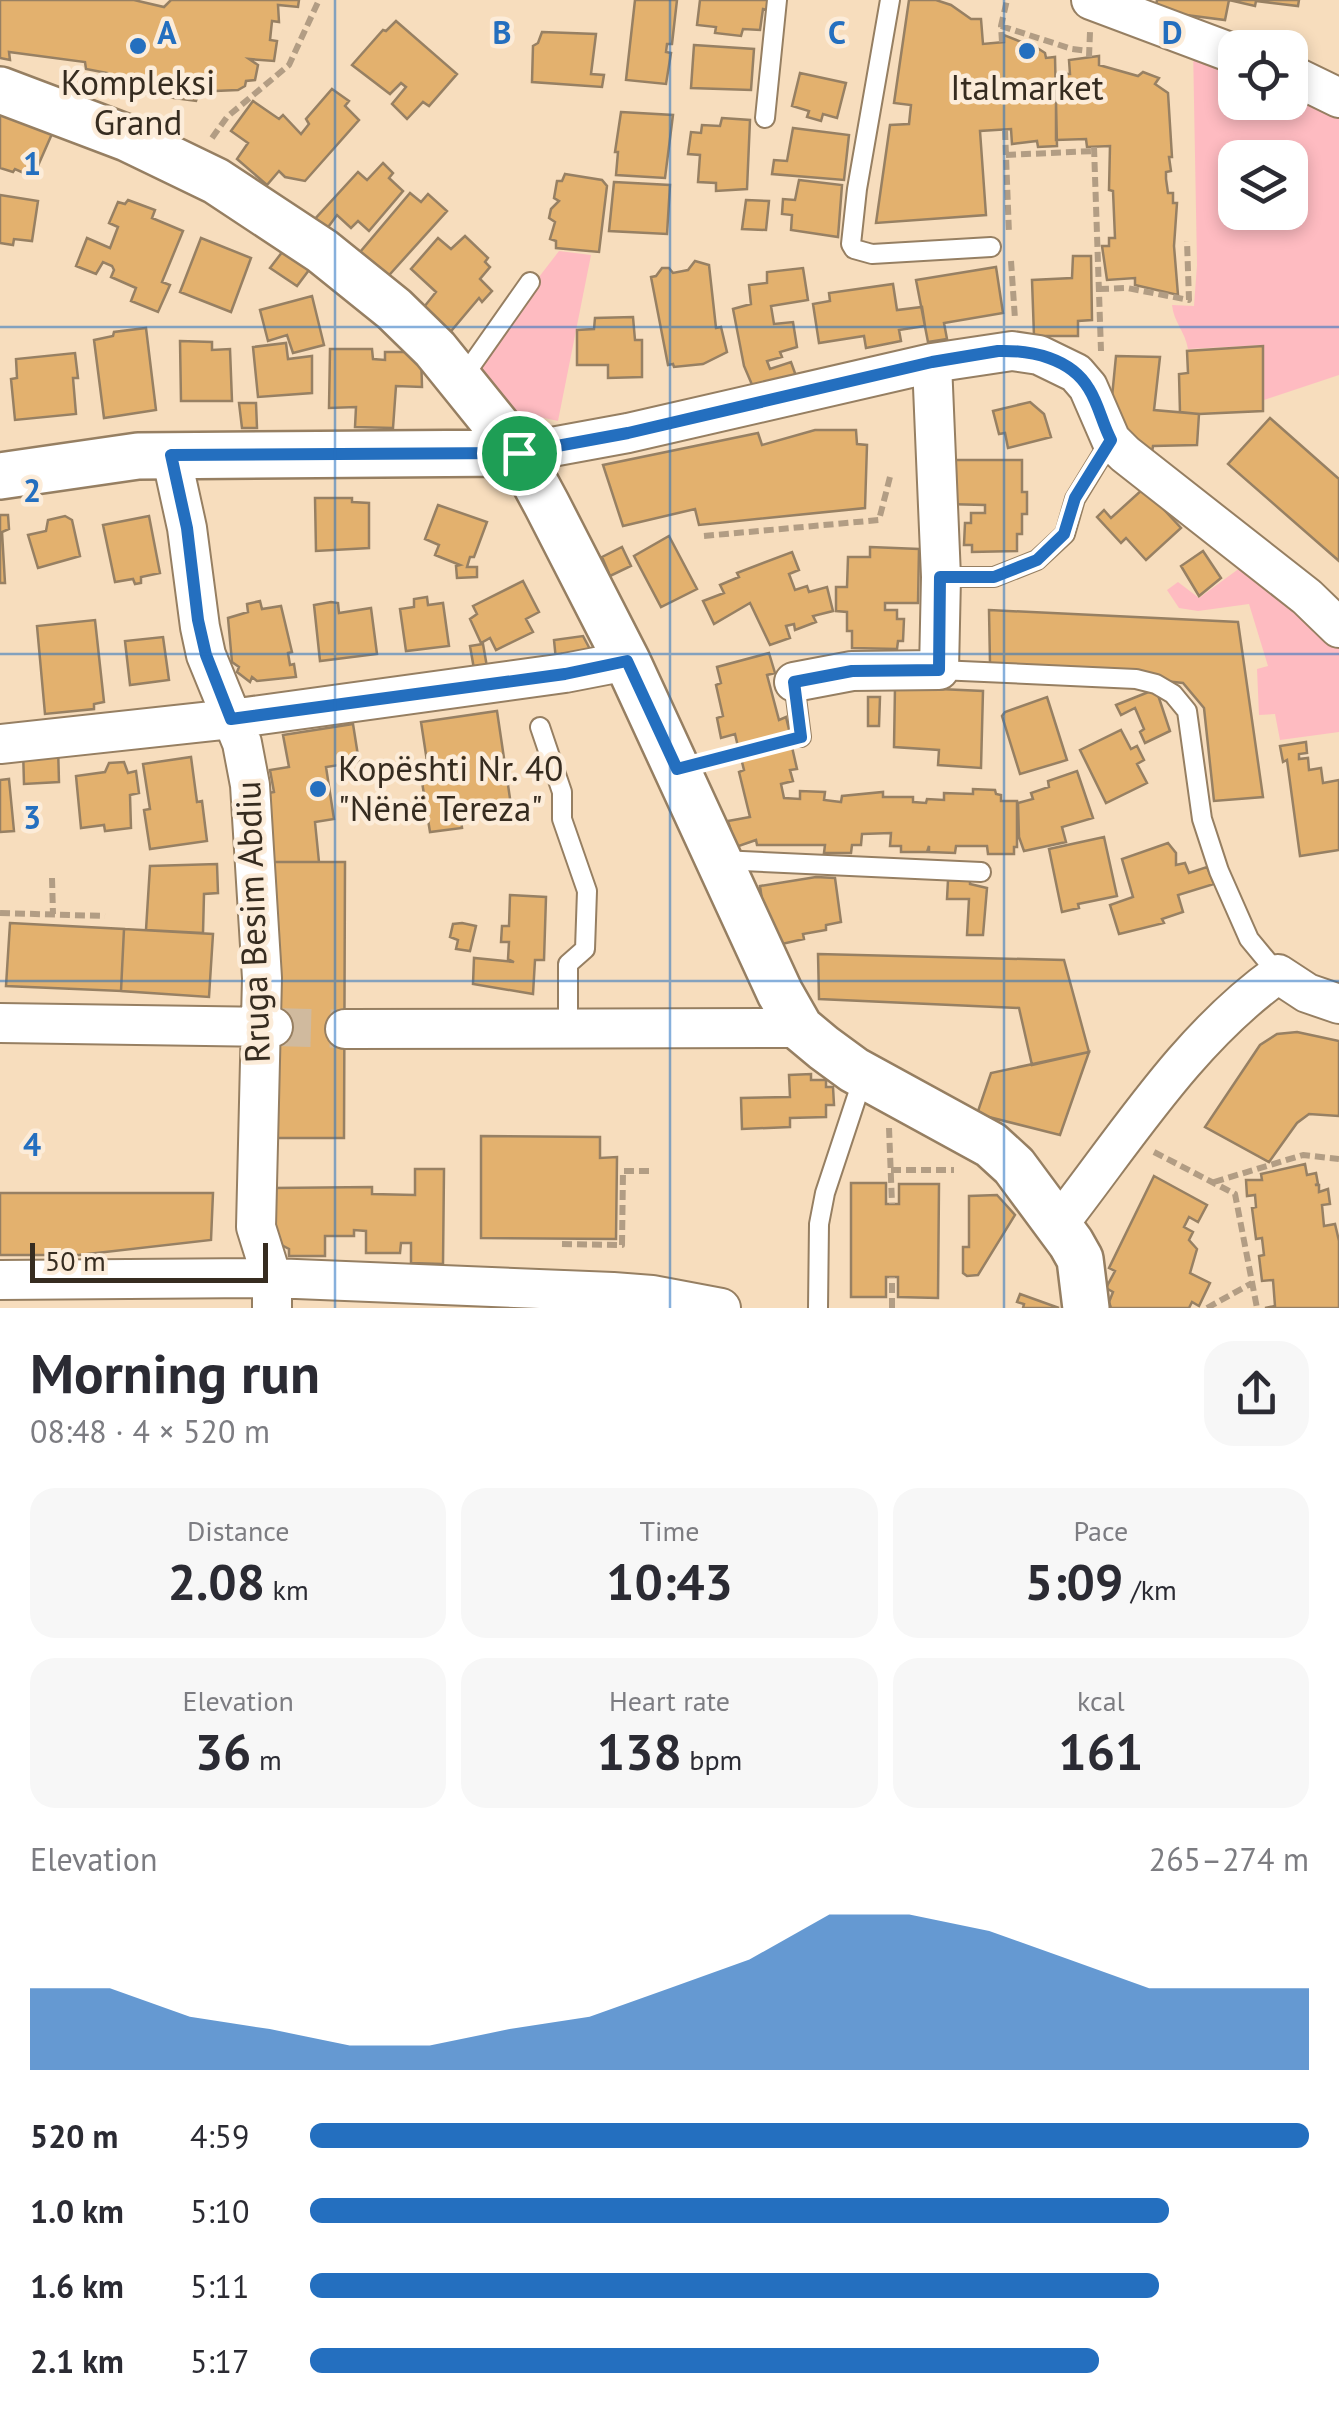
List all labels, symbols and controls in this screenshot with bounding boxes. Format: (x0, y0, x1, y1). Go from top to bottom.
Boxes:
text: A (157, 11, 177, 53)
text: B (493, 11, 511, 53)
text: C (828, 11, 846, 53)
text: D (1162, 11, 1182, 53)
map controls (1218, 30, 1308, 230)
button: locate (1218, 30, 1308, 120)
marker: Kompleksi Grand (127, 35, 149, 57)
marker: Italmarket (1016, 40, 1038, 62)
place label: Kompleksi Grand (61, 59, 215, 145)
place label: Italmarket (950, 64, 1104, 110)
button: layers (1218, 140, 1308, 230)
text: 1 (23, 142, 41, 184)
pin (477, 411, 562, 496)
icon: arrive (492, 426, 547, 481)
text: 2 (23, 469, 41, 511)
place label: Kopështi Nr. 40 "Nënë Tereza" (338, 745, 563, 831)
marker: Kopështi Nr. 40 "Nënë Tereza" (307, 778, 329, 800)
street label: Rruga Besim Abdiu (224, 780, 280, 1064)
text: 3 (23, 796, 41, 838)
text: 4 (23, 1123, 41, 1165)
scale bar (30, 1238, 268, 1282)
text: 50 m (45, 1242, 106, 1279)
text: Morning run (30, 1337, 320, 1408)
button: share (1204, 1341, 1309, 1446)
text: 08:48 · 4 × 520 m (30, 1410, 270, 1452)
text: Distance (187, 1512, 289, 1549)
text: Time (639, 1512, 700, 1549)
text: Pace (1073, 1512, 1128, 1549)
text: 2.08 (168, 1549, 265, 1614)
text: 10:43 (606, 1549, 733, 1614)
text: 5:09 (1025, 1549, 1123, 1614)
text: km (265, 1571, 309, 1608)
text: /km (1123, 1571, 1177, 1608)
text: Elevation (182, 1682, 294, 1719)
text: Heart rate (609, 1682, 730, 1719)
text: kcal (1077, 1682, 1125, 1719)
text: 36 (195, 1719, 251, 1784)
text: 138 (597, 1719, 682, 1784)
text: 161 (1058, 1719, 1143, 1784)
text: m (251, 1741, 282, 1778)
text: bpm (682, 1741, 742, 1778)
text: Elevation (30, 1838, 157, 1880)
text: 265–274 m (1149, 1838, 1309, 1880)
text: 520 m (30, 2115, 118, 2157)
text: 4:59 (190, 2115, 249, 2157)
text: 1.0 km (30, 2190, 124, 2232)
text: 5:10 (190, 2190, 249, 2232)
text: 1.6 km (30, 2265, 124, 2307)
text: 5:11 (190, 2265, 249, 2307)
text: 2.1 km (30, 2340, 124, 2382)
text: 5:17 (190, 2340, 249, 2382)

